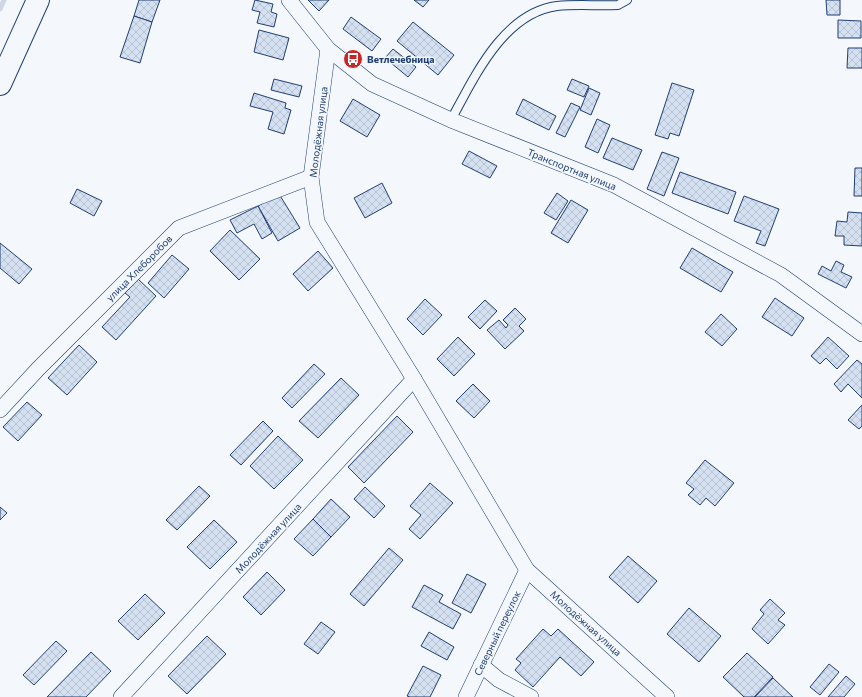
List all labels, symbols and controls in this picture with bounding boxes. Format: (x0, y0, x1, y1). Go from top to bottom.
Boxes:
bus stop icon: Ветлечебница (342, 48, 364, 70)
place label: Ветлечебница (367, 53, 434, 65)
street label: Молодёжная улица (306, 86, 330, 178)
street label: Транспортная улица (526, 146, 618, 192)
street label: улица Хлеборобов (104, 233, 174, 303)
street label: Молодёжная улица (232, 500, 304, 576)
street label: Северный переулок (471, 588, 523, 677)
street label: Молодёжная улица (548, 588, 624, 658)

